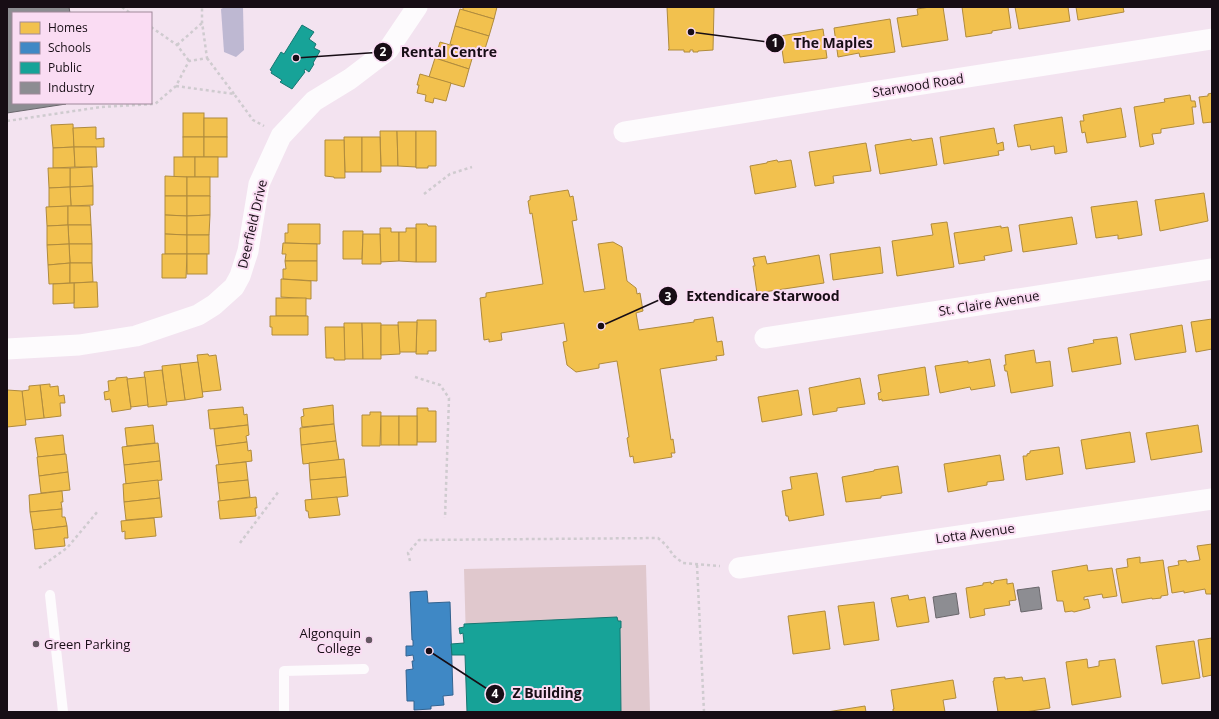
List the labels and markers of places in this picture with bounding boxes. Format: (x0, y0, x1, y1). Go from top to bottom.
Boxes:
callout: The Maples (765, 30, 881, 56)
callout: Rental Centre (373, 39, 506, 65)
callout: Extendicare Starwood (658, 283, 848, 309)
place label: Algonquin College (299, 624, 361, 657)
place label: Green Parking (44, 635, 130, 653)
marker: Algonquin College (364, 635, 374, 645)
marker: Green Parking (31, 639, 41, 649)
callout: Z Building (485, 681, 590, 707)

